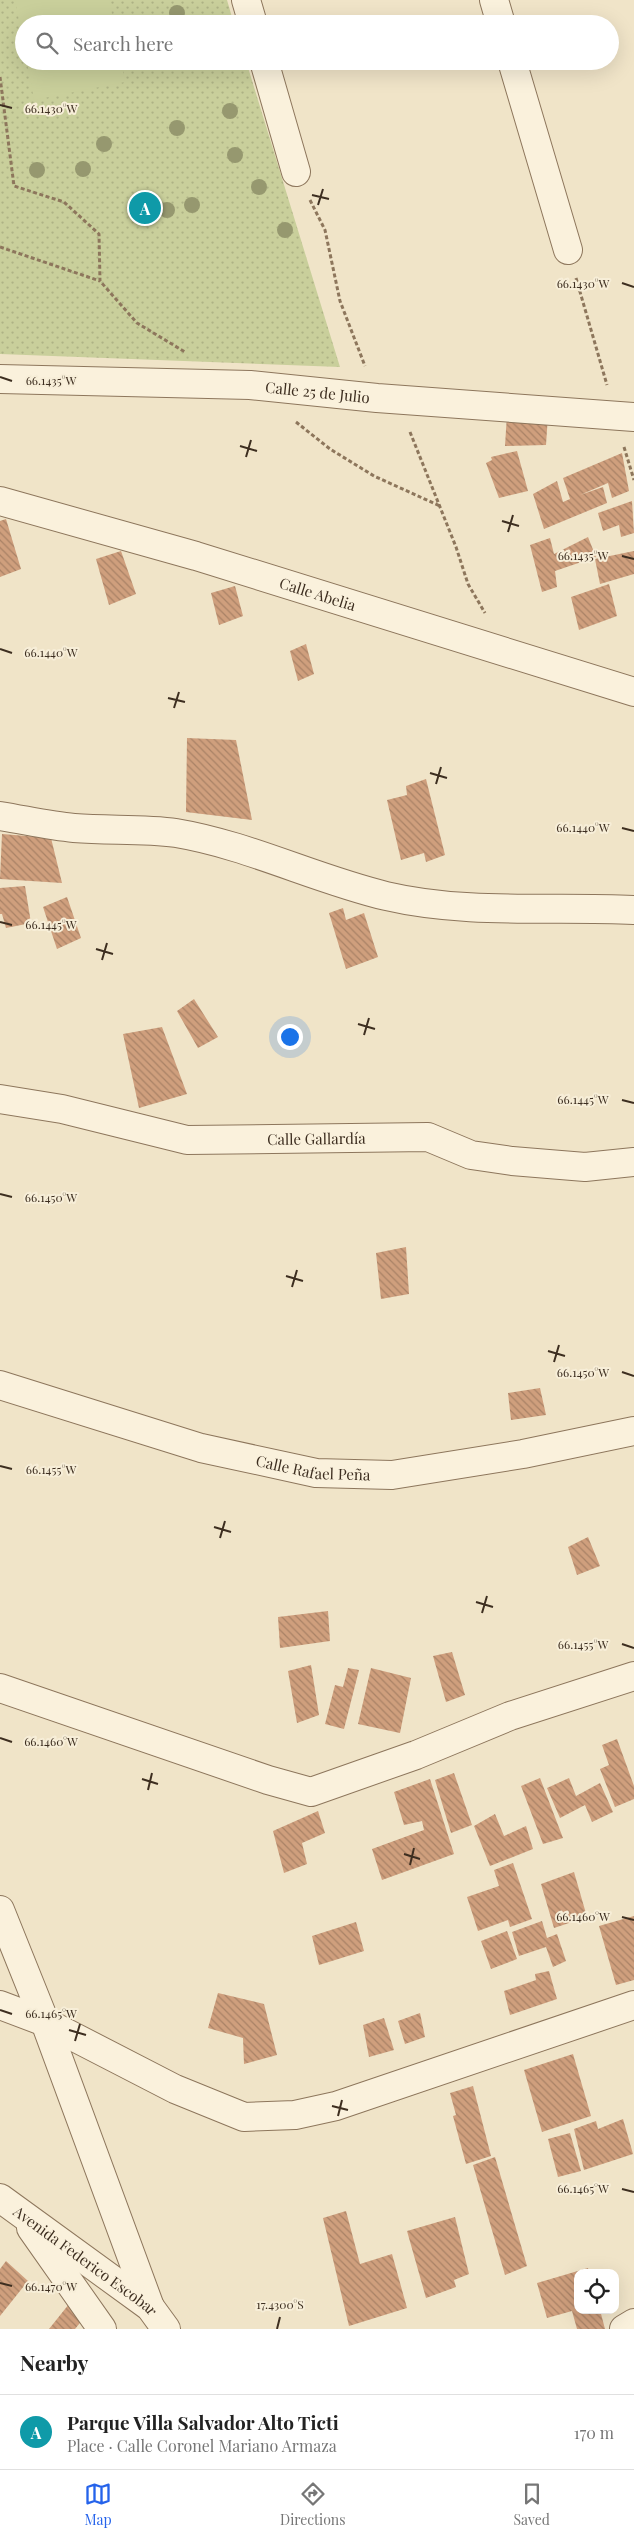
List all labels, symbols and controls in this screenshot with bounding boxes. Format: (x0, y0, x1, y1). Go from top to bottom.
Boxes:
search box (15, 15, 619, 70)
icon: search (33, 29, 61, 57)
text: Search here (73, 30, 173, 56)
text: 66.1430°W (25, 100, 77, 116)
pin: A (129, 189, 161, 227)
text: 66.1430°W (557, 275, 609, 291)
text: 66.1435°W (26, 372, 76, 388)
street label: Calle 25 de Julio (264, 377, 371, 407)
text: 66.1435°W (558, 547, 608, 563)
street label: Calle Abelia (277, 573, 359, 615)
text: 66.1440°W (24, 644, 78, 660)
text: 66.1440°W (556, 819, 610, 835)
text: 66.1445°W (25, 916, 77, 932)
your location (277, 1024, 303, 1050)
text: 66.1445°W (557, 1091, 609, 1107)
street label: Calle Gallardía (267, 1128, 366, 1149)
text: 66.1450°W (25, 1189, 77, 1205)
text: 66.1450°W (557, 1364, 609, 1380)
street label: Calle Rafael Peña (254, 1450, 371, 1484)
text: 66.1455°W (26, 1461, 76, 1477)
text: 66.1455°W (558, 1636, 608, 1652)
text: 66.1460°W (24, 1733, 78, 1749)
text: 66.1460°W (556, 1908, 610, 1924)
text: 66.1465°W (25, 2005, 77, 2021)
text: 66.1465°W (557, 2180, 609, 2196)
street label: Avenida Federico Escobar (9, 2201, 163, 2319)
map controls (574, 2269, 619, 2314)
button: locate (574, 2269, 619, 2314)
text: 66.1470°W (25, 2278, 77, 2294)
text: 17.4300°S (256, 2296, 304, 2312)
text: Nearby (20, 2348, 89, 2376)
text: Parque Villa Salvador Alto Ticti (67, 2409, 339, 2435)
text: A (31, 2422, 41, 2443)
text: 170 m (574, 2422, 614, 2443)
text: Place · Calle Coronel Mariano Armaza (67, 2435, 337, 2456)
tab: Map (84, 2480, 112, 2529)
tab: Directions (280, 2480, 345, 2529)
tab: Saved (514, 2480, 550, 2529)

